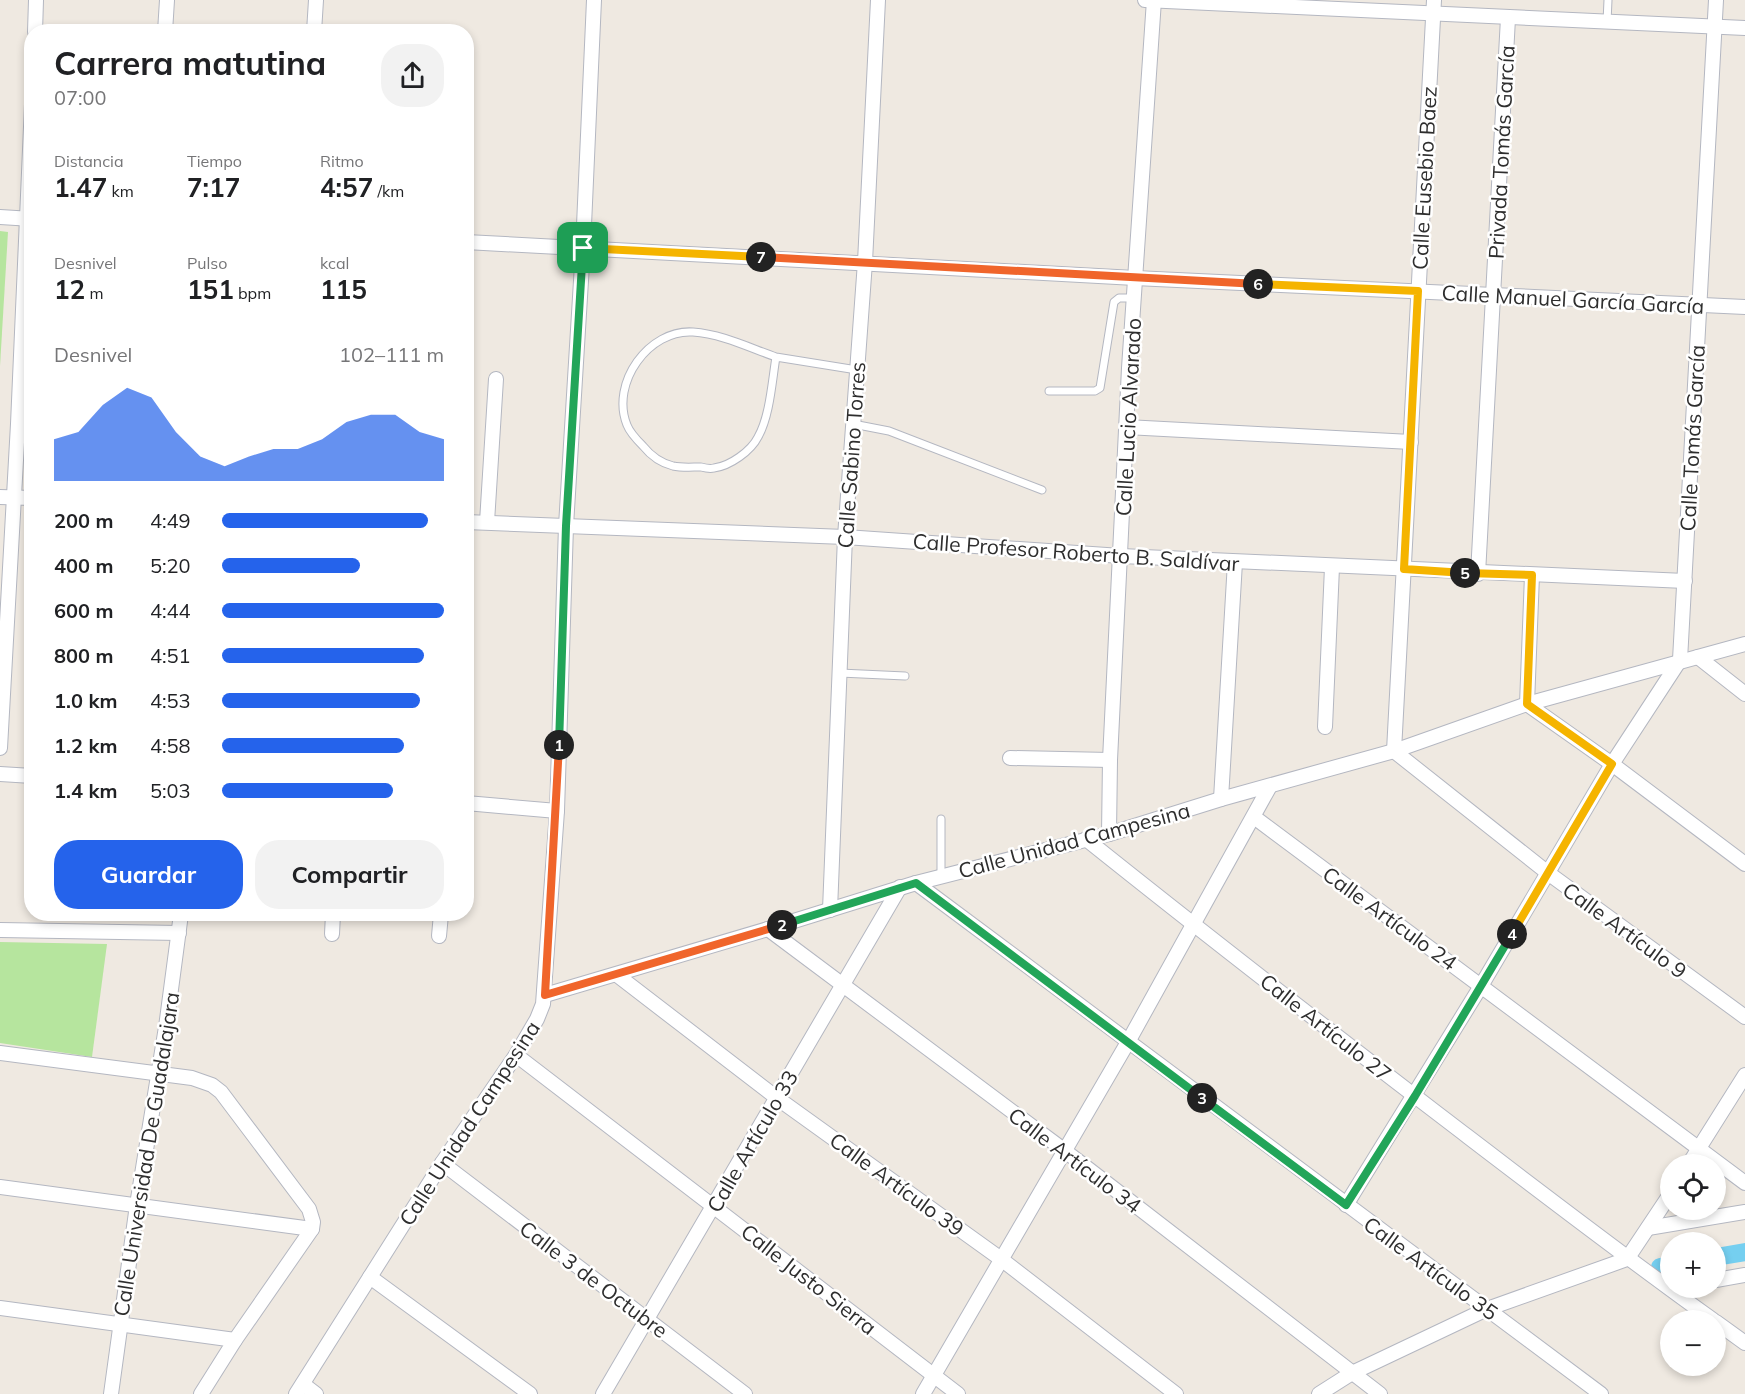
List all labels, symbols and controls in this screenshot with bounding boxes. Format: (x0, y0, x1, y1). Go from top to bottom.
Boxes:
text: Carrera matutina (54, 42, 326, 83)
button: share (381, 44, 444, 107)
street label: Privada Tomás García (1482, 45, 1520, 259)
text: 07:00 (54, 85, 107, 110)
street label: Calle Eusebio Baez (1406, 85, 1442, 271)
text: Distancia (54, 151, 124, 171)
text: Tiempo (187, 151, 242, 171)
text: Ritmo (320, 151, 364, 171)
text: 1.47 (54, 171, 107, 204)
text: 7:17 (187, 171, 240, 204)
text: 4:57 (320, 171, 373, 204)
text: km (107, 181, 134, 201)
text: /km (373, 181, 404, 201)
pin (557, 222, 608, 273)
icon: arrive (566, 231, 599, 264)
pin: 7 (746, 242, 776, 272)
text: 7 (756, 247, 766, 267)
text: Desnivel (54, 253, 117, 273)
text: Pulso (187, 253, 227, 273)
text: kcal (320, 253, 349, 273)
pin: 6 (1243, 269, 1273, 299)
text: 12 (54, 273, 85, 306)
text: 151 (187, 273, 234, 306)
text: 115 (320, 273, 367, 306)
text: 6 (1253, 274, 1263, 294)
street label: Calle Manuel García García (1441, 279, 1705, 319)
text: m (85, 283, 103, 303)
text: bpm (234, 283, 271, 303)
street label: Calle Lucio Alvarado (1110, 317, 1146, 517)
text: Desnivel (54, 342, 132, 367)
text: 102–111 m (339, 342, 444, 367)
street label: Calle Tomás García (1674, 344, 1710, 532)
street label: Calle Sabino Torres (832, 361, 870, 549)
text: 200 m (54, 508, 113, 533)
text: 4:49 (150, 508, 191, 533)
street label: Calle Profesor Roberto B. Saldívar (912, 528, 1240, 576)
text: 400 m (54, 553, 113, 578)
text: 5:20 (150, 553, 191, 578)
pin: 5 (1450, 558, 1480, 588)
text: 5 (1460, 563, 1470, 583)
text: 600 m (54, 598, 113, 623)
text: 4:44 (150, 598, 191, 623)
text: 800 m (54, 643, 113, 668)
text: 4:51 (150, 643, 191, 668)
text: 1.0 km (54, 688, 117, 713)
text: 4:53 (150, 688, 191, 713)
pin: 1 (544, 730, 574, 760)
text: 1.2 km (54, 733, 117, 758)
text: 4:58 (150, 733, 191, 758)
text: 1 (554, 735, 564, 755)
text: 1.4 km (54, 778, 117, 803)
text: 5:03 (150, 778, 191, 803)
street label: Calle Unidad Campesina (955, 797, 1193, 883)
button: Guardar (54, 840, 243, 909)
button: Compartir (255, 840, 444, 909)
street label: Calle Artículo 24 (1318, 861, 1463, 976)
street label: Calle Artículo 9 (1558, 876, 1692, 984)
pin: 2 (767, 910, 797, 940)
text: 2 (777, 915, 787, 935)
pin: 4 (1497, 919, 1527, 949)
text: 4 (1507, 924, 1517, 944)
street label: Calle Artículo 27 (1255, 968, 1397, 1086)
street label: Calle Universidad De Guadalajara (108, 990, 184, 1318)
street label: Calle Unidad Campesina (393, 1016, 545, 1230)
street label: Calle Artículo 33 (701, 1065, 803, 1217)
pin: 3 (1187, 1083, 1217, 1113)
text: 3 (1197, 1088, 1207, 1108)
street label: Calle Artículo 34 (1003, 1102, 1147, 1219)
street label: Calle Artículo 39 (825, 1127, 969, 1241)
map controls (1660, 1154, 1726, 1376)
button: locate (1660, 1154, 1726, 1220)
street label: Calle Artículo 35 (1359, 1211, 1503, 1325)
street label: Calle 3 de Octubre (515, 1215, 673, 1343)
street label: Calle Justo Sierra (736, 1218, 882, 1340)
button: + (1660, 1232, 1726, 1298)
button: − (1660, 1310, 1726, 1376)

